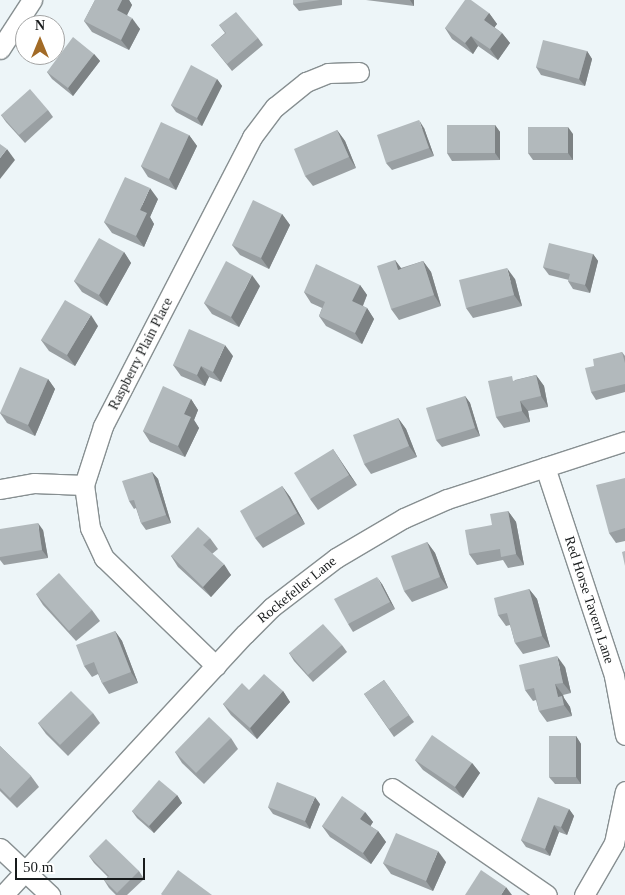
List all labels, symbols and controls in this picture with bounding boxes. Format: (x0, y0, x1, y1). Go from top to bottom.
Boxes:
north arrow (15, 15, 65, 65)
text: N (35, 18, 45, 33)
street label: Raspberry Plain Place (105, 295, 177, 413)
street label: Red Horse Tavern Lane (560, 534, 618, 666)
street label: Rockefeller Lane (254, 553, 340, 627)
scale bar (18, 848, 148, 880)
text: 50 m (23, 859, 53, 875)

